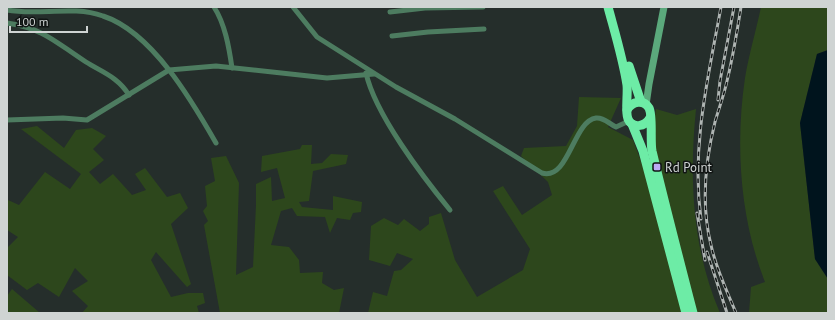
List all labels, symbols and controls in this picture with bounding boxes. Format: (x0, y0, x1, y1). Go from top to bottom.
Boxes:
scale bar (10, 8, 87, 34)
text: 100 m (16, 14, 49, 29)
place label: Rd Point (665, 159, 713, 176)
marker: Rd Point (652, 162, 662, 172)

